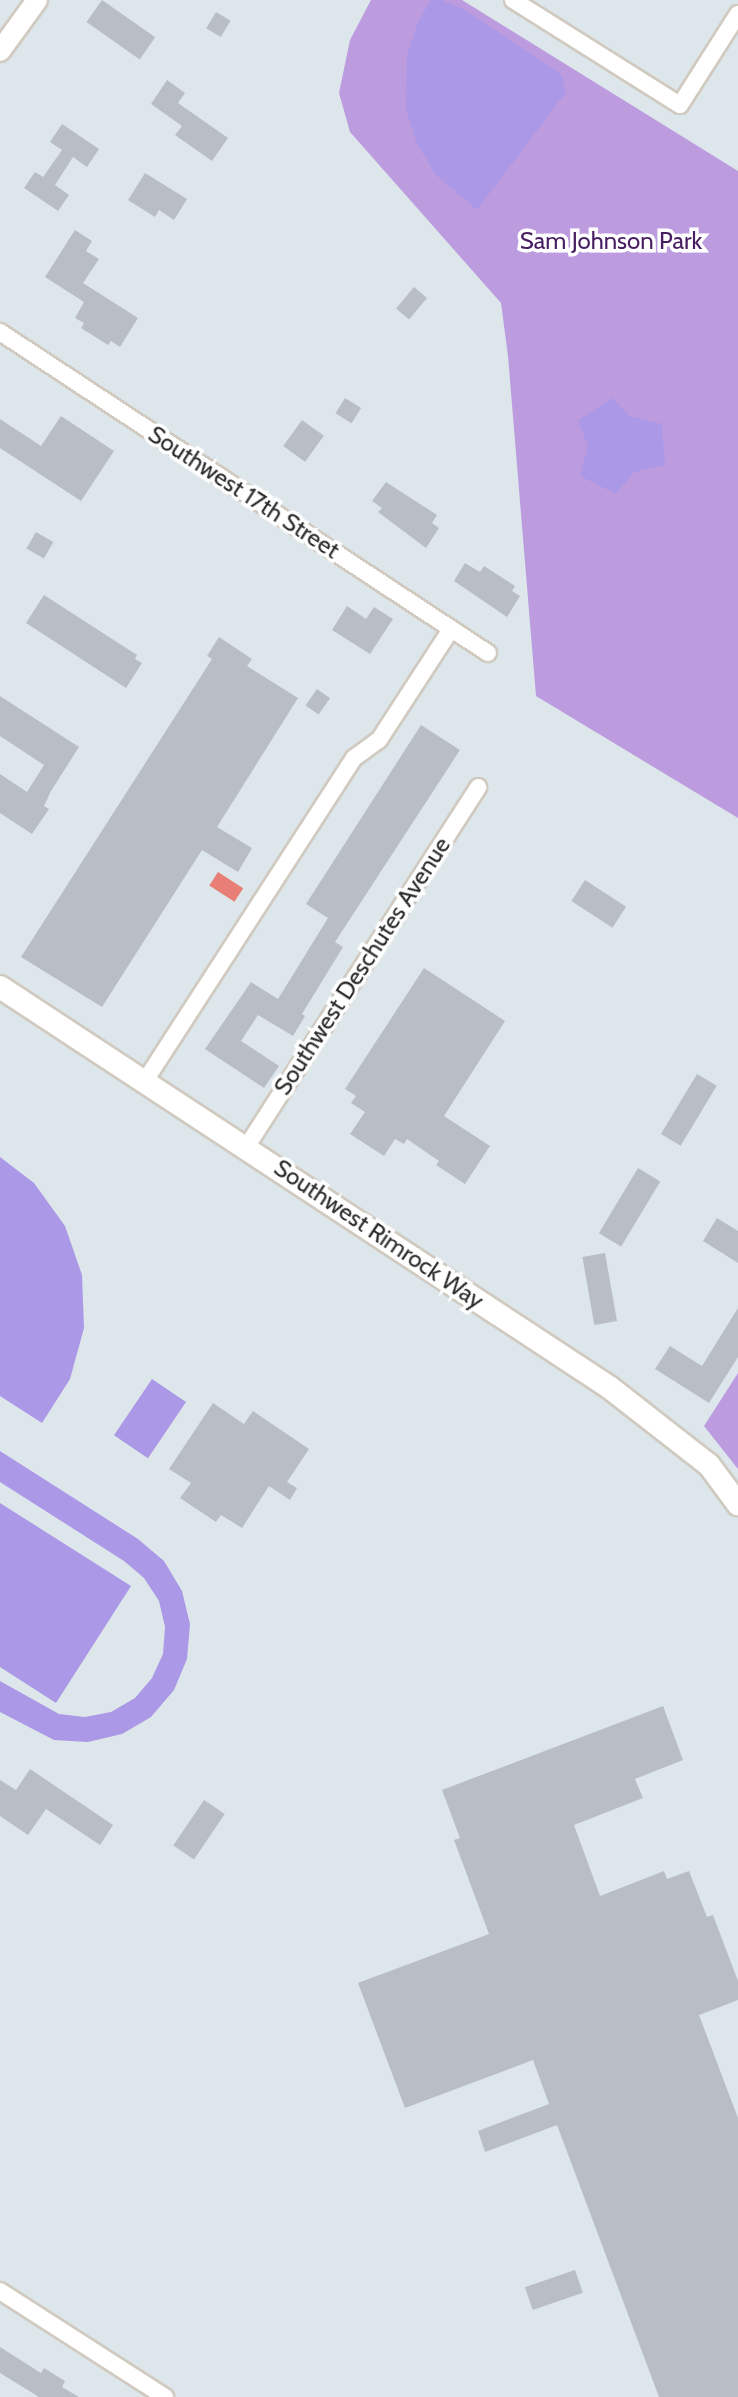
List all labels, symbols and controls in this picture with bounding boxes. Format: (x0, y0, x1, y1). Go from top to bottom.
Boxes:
park label: Sam Johnson Park (520, 227, 702, 255)
street label: Southwest 17th Street (143, 420, 345, 564)
street label: Southwest Deschutes Avenue (268, 832, 456, 1100)
street label: Southwest Rimrock Way (269, 1153, 489, 1315)

